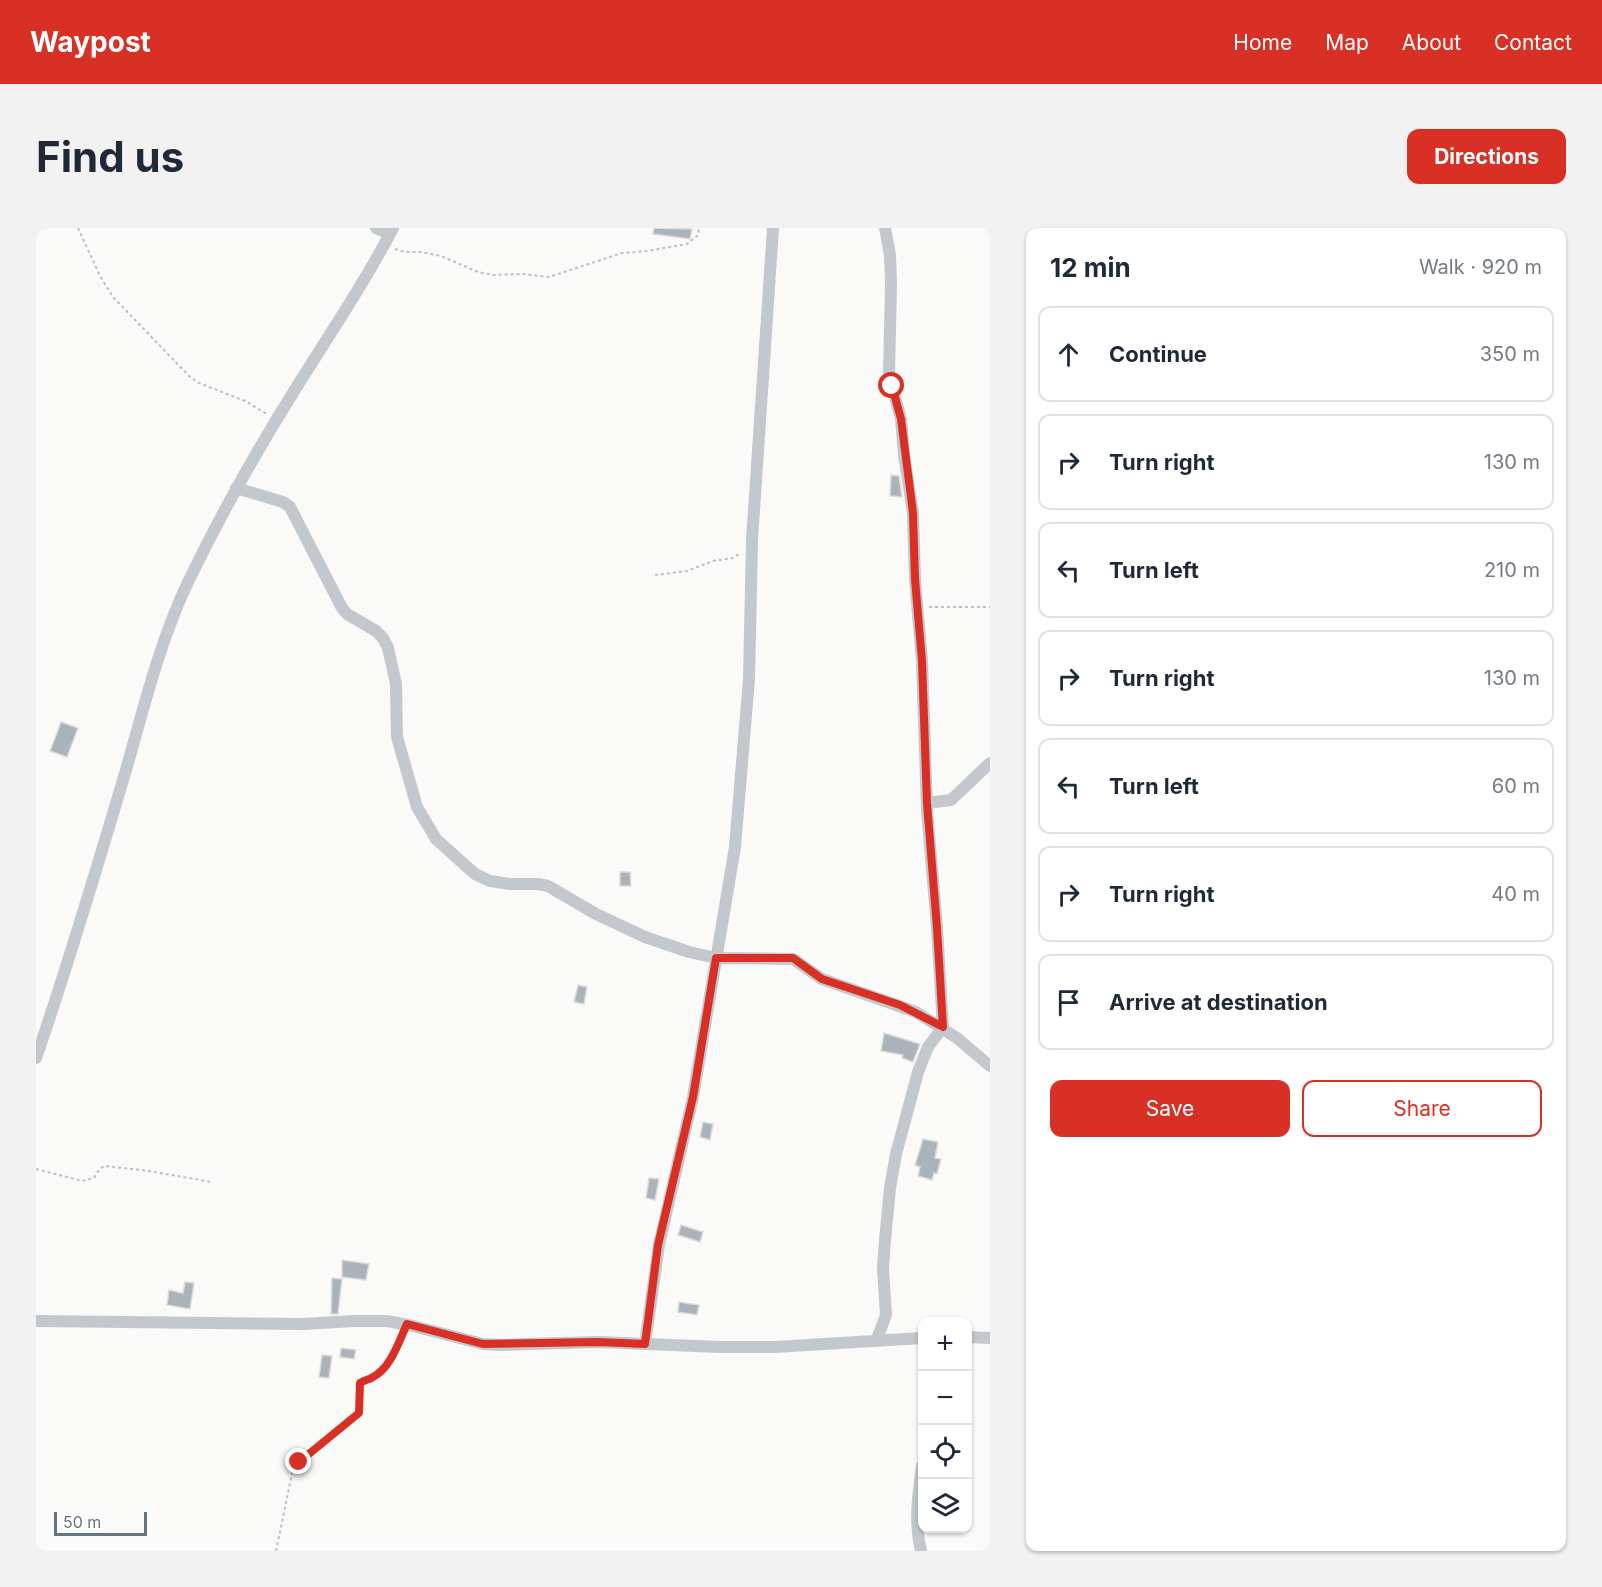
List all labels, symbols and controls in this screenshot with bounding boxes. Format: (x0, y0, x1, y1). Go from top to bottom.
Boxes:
text: Waypost (30, 25, 151, 59)
text: Home (1233, 30, 1292, 55)
text: Map (1325, 30, 1369, 55)
text: About (1402, 30, 1461, 55)
text: Contact (1494, 30, 1572, 55)
button: Directions (1407, 129, 1566, 184)
text: Find us (36, 131, 184, 182)
text: 12 min (1050, 252, 1131, 283)
text: Walk · 920 m (1419, 255, 1542, 279)
icon: ahead (1052, 338, 1085, 371)
text: Continue (1109, 341, 1207, 367)
text: 350 m (1480, 342, 1540, 366)
route start (878, 372, 904, 398)
icon: right (1052, 446, 1085, 479)
text: Turn right (1109, 449, 1215, 475)
text: 130 m (1484, 450, 1540, 474)
icon: left (1052, 554, 1085, 587)
text: Turn left (1109, 557, 1199, 583)
text: 210 m (1484, 558, 1540, 582)
icon: right (1052, 662, 1085, 695)
text: Turn right (1109, 665, 1215, 691)
text: 130 m (1484, 666, 1540, 690)
icon: left (1052, 770, 1085, 803)
text: Turn left (1109, 773, 1199, 799)
text: 60 m (1492, 774, 1540, 798)
icon: right (1052, 878, 1085, 911)
text: Turn right (1109, 881, 1215, 907)
text: 40 m (1491, 882, 1540, 906)
icon: arrive (1052, 986, 1085, 1019)
text: Arrive at destination (1109, 989, 1328, 1015)
button: Save (1050, 1080, 1290, 1137)
button: Share (1302, 1080, 1542, 1137)
map controls (918, 1317, 972, 1533)
button: + (918, 1317, 972, 1371)
button: − (918, 1371, 972, 1425)
button: locate (918, 1425, 972, 1479)
route end (285, 1448, 311, 1474)
button: layers (918, 1479, 972, 1533)
scale bar (54, 1509, 147, 1536)
text: 50 m (63, 1512, 101, 1532)

